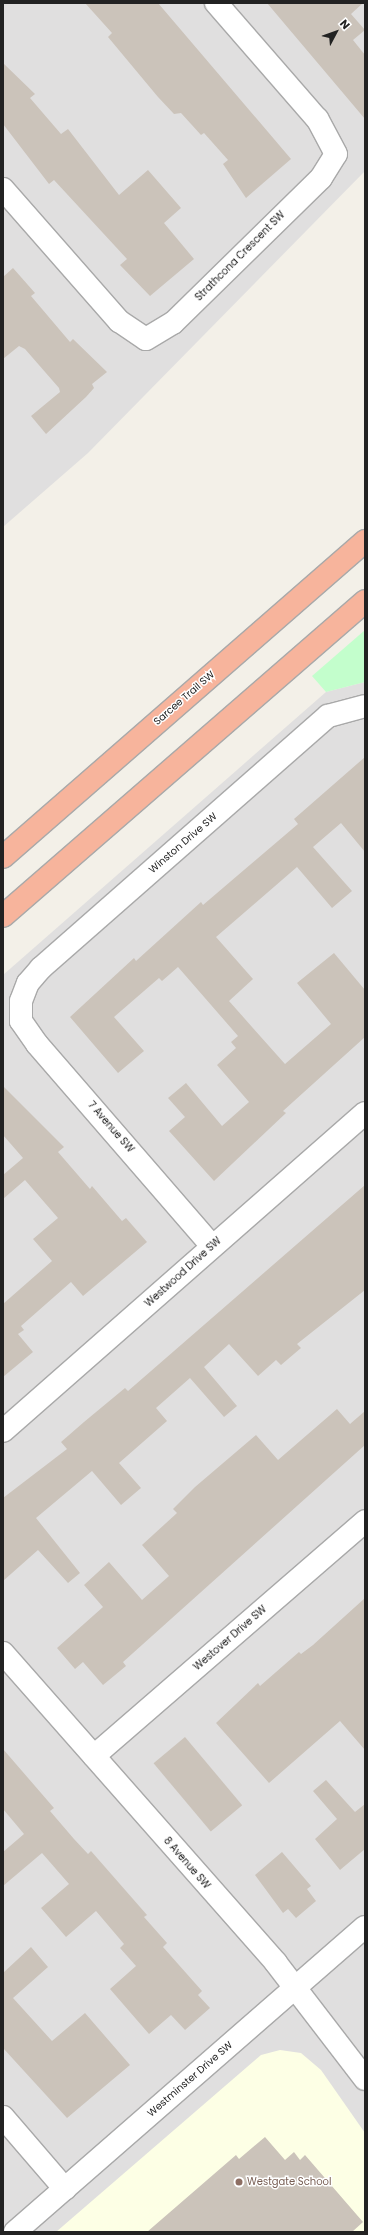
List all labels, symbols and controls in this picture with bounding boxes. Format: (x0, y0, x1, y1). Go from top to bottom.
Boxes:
north arrow (316, 12, 356, 52)
text: N (336, 16, 354, 33)
street label: Strathcona Crescent SW (193, 209, 287, 303)
street label: Sarcee Trail SW (151, 668, 217, 728)
street label: Winston Drive SW (146, 810, 220, 876)
street label: 7 Avenue SW (85, 1099, 137, 1155)
street label: Westwood Drive SW (142, 1235, 224, 1309)
street label: Westover Drive SW (191, 1603, 269, 1673)
street label: 8 Avenue SW (161, 1835, 213, 1891)
street label: Westminster Drive SW (145, 2039, 235, 2119)
place label: Westgate School (247, 2176, 331, 2188)
marker: Westgate School (234, 2177, 244, 2187)

